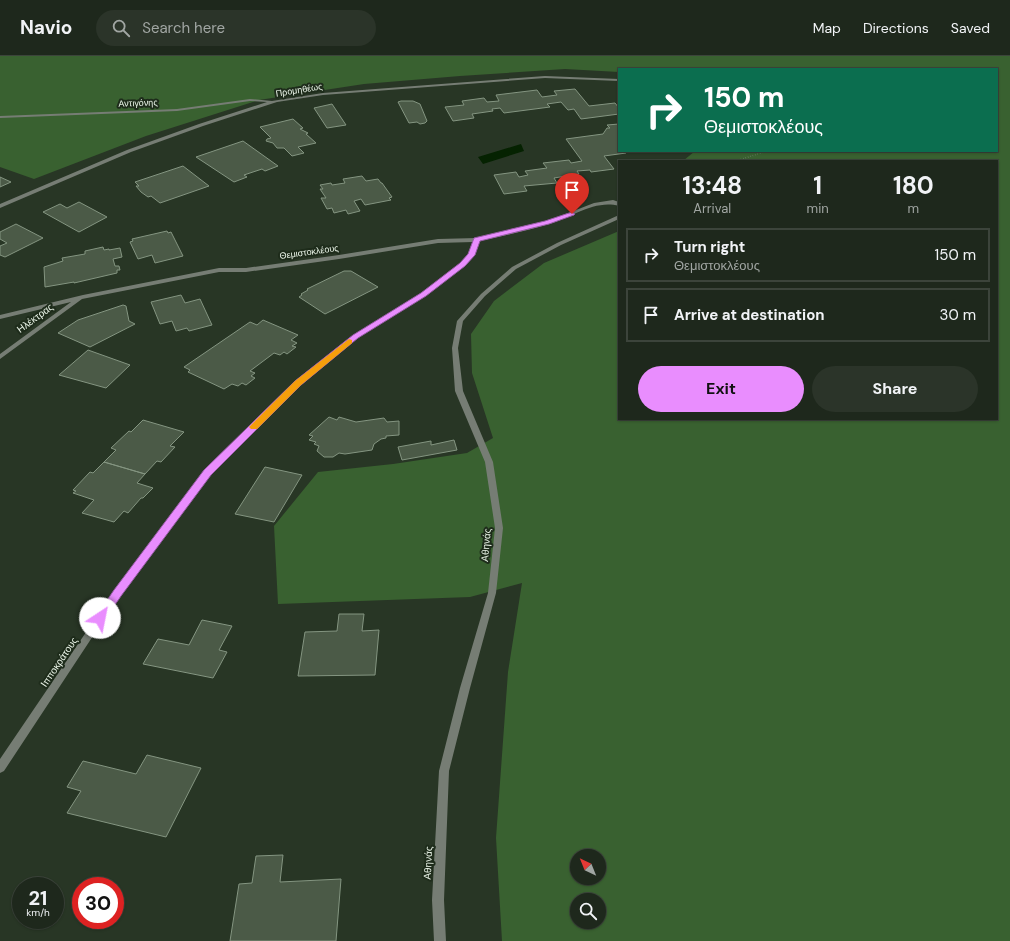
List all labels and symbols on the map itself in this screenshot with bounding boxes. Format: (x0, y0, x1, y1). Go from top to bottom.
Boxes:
street label: Προμηθέως (275, 80, 324, 100)
street label: Αντιγόνης (118, 96, 158, 110)
pin (555, 173, 589, 214)
street label: Θεμιστοκλέους (279, 242, 340, 262)
street label: Ηλέκτρας (14, 300, 56, 336)
street label: Αθηνάς (478, 528, 494, 562)
position arrow (79, 597, 121, 639)
street label: Ιπποκράτους (38, 634, 81, 689)
street label: Αθηνάς (421, 846, 435, 880)
north arrow (570, 849, 606, 885)
speed limit sign: 30 (72, 877, 124, 929)

